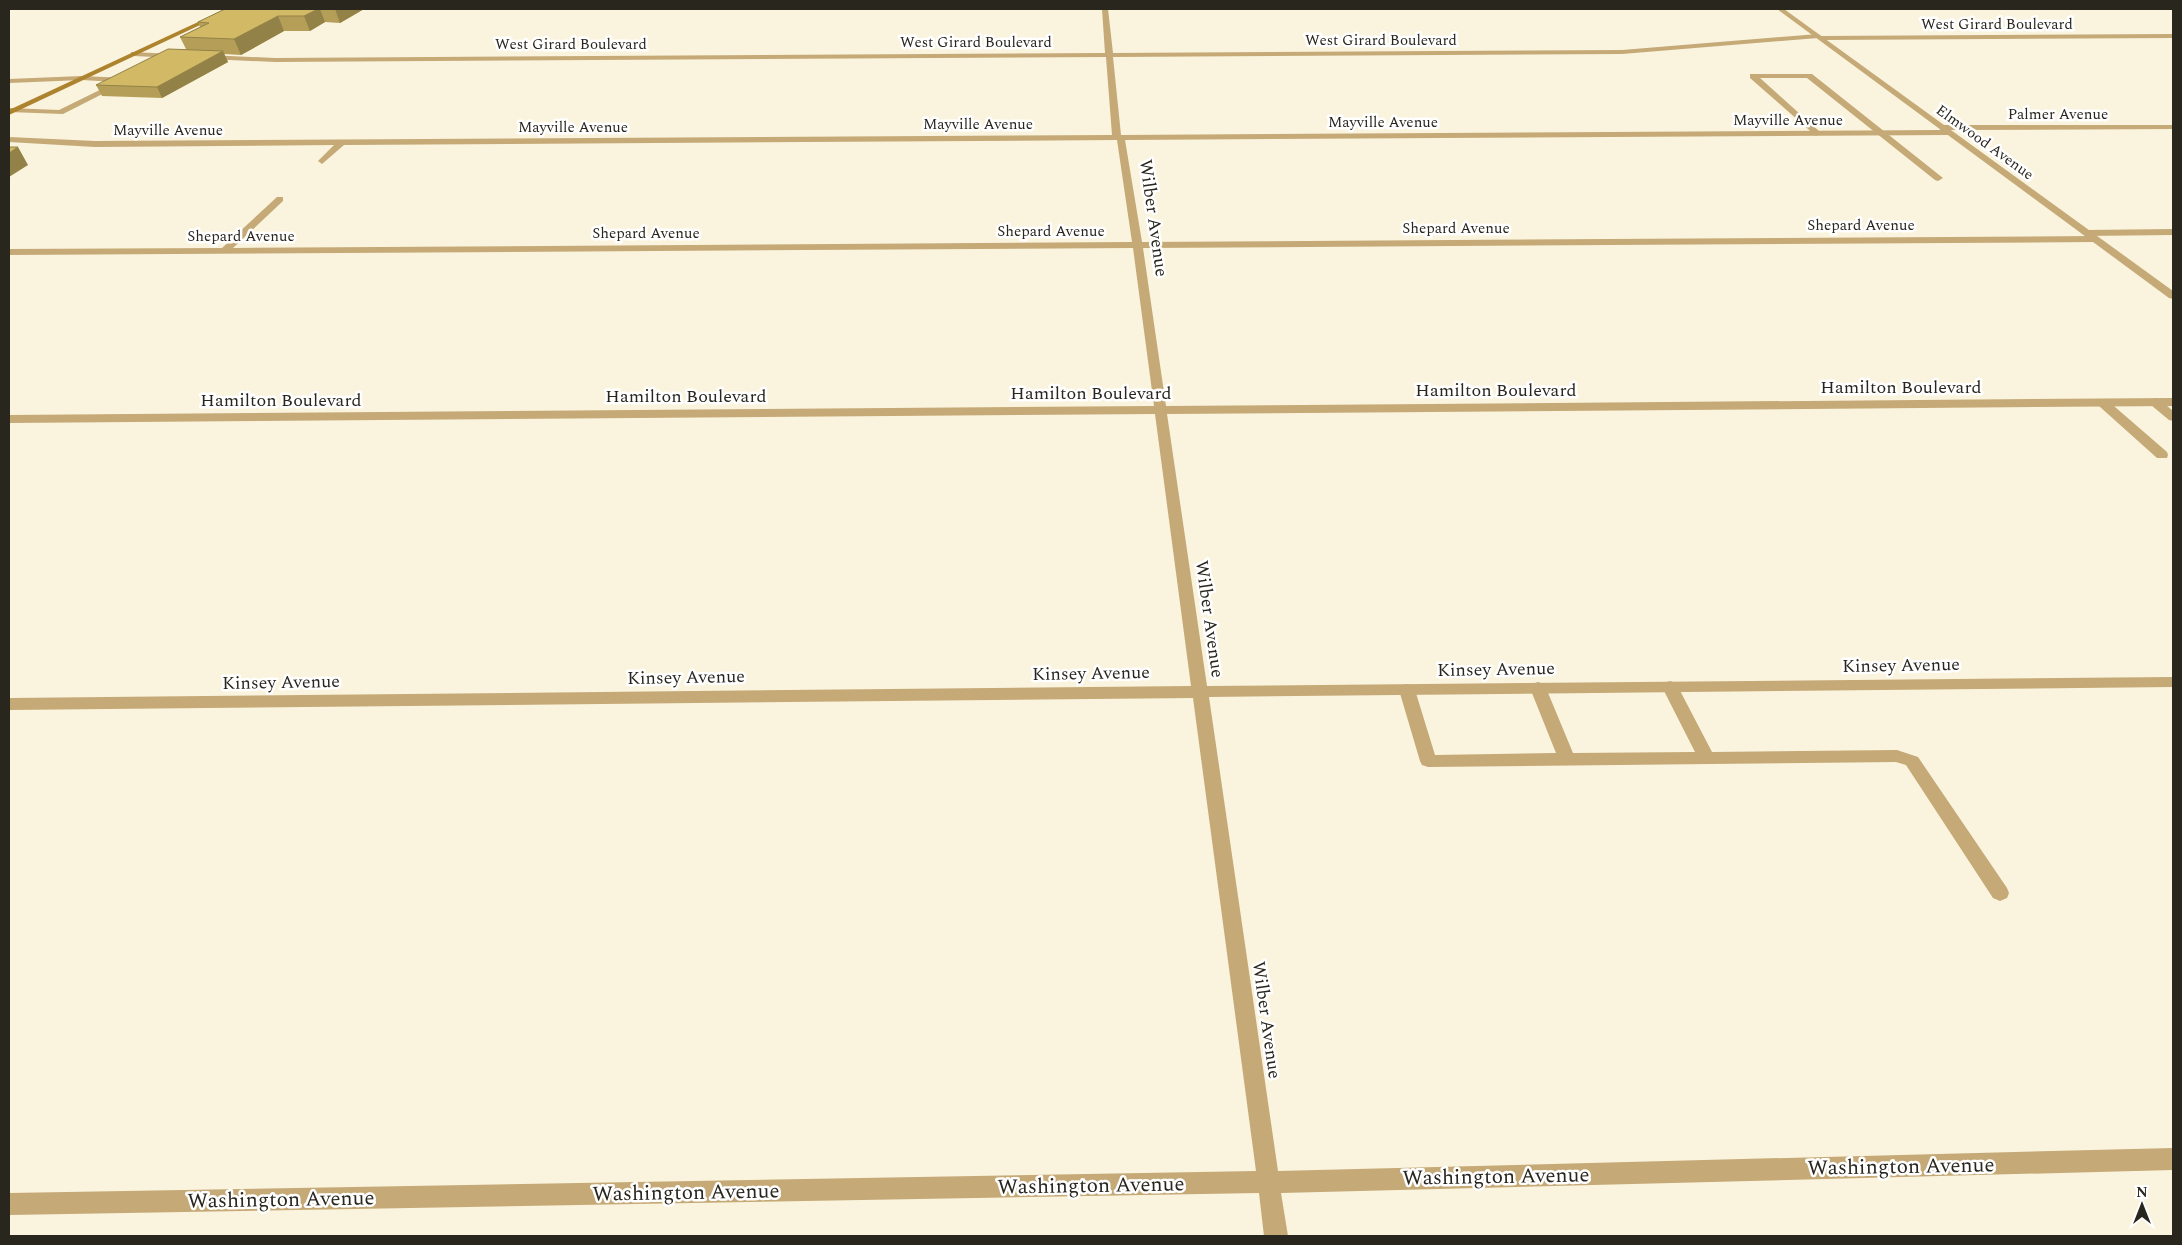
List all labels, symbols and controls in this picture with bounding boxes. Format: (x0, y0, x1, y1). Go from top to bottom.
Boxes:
street label: West Girard Boulevard (1921, 13, 2073, 36)
street label: West Girard Boulevard (1305, 29, 1457, 52)
street label: West Girard Boulevard (900, 31, 1052, 54)
street label: West Girard Boulevard (495, 33, 647, 56)
street label: Elmwood Avenue (1931, 99, 2038, 186)
street label: Palmer Avenue (2008, 103, 2108, 126)
street label: Mayville Avenue (1733, 109, 1843, 132)
street label: Mayville Avenue (1328, 111, 1438, 134)
street label: Mayville Avenue (923, 113, 1033, 136)
street label: Mayville Avenue (518, 116, 628, 139)
street label: Mayville Avenue (113, 119, 223, 142)
street label: Wilber Avenue (1132, 158, 1175, 279)
street label: Shepard Avenue (1807, 214, 1915, 237)
street label: Shepard Avenue (1402, 217, 1510, 240)
street label: Shepard Avenue (997, 220, 1105, 243)
street label: Shepard Avenue (592, 222, 700, 245)
street label: Shepard Avenue (187, 225, 295, 248)
street label: Hamilton Boulevard (1820, 374, 1982, 401)
street label: Hamilton Boulevard (1415, 377, 1577, 404)
street label: Hamilton Boulevard (1010, 380, 1172, 407)
street label: Hamilton Boulevard (605, 383, 767, 410)
street label: Hamilton Boulevard (200, 387, 362, 414)
street label: Wilber Avenue (1188, 559, 1231, 680)
street label: Kinsey Avenue (1842, 651, 1960, 680)
street label: Kinsey Avenue (1437, 655, 1555, 684)
street label: Kinsey Avenue (1032, 659, 1150, 688)
street label: Kinsey Avenue (627, 663, 745, 692)
street label: Kinsey Avenue (222, 668, 340, 697)
street label: Wilber Avenue (1245, 960, 1288, 1081)
street label: Washington Avenue (1807, 1149, 1995, 1185)
street label: Washington Avenue (1402, 1159, 1590, 1195)
street label: Washington Avenue (997, 1168, 1185, 1204)
street label: Washington Avenue (592, 1175, 780, 1211)
north arrow (2117, 1180, 2167, 1230)
street label: Washington Avenue (187, 1182, 375, 1218)
text: N (2136, 1182, 2148, 1203)

